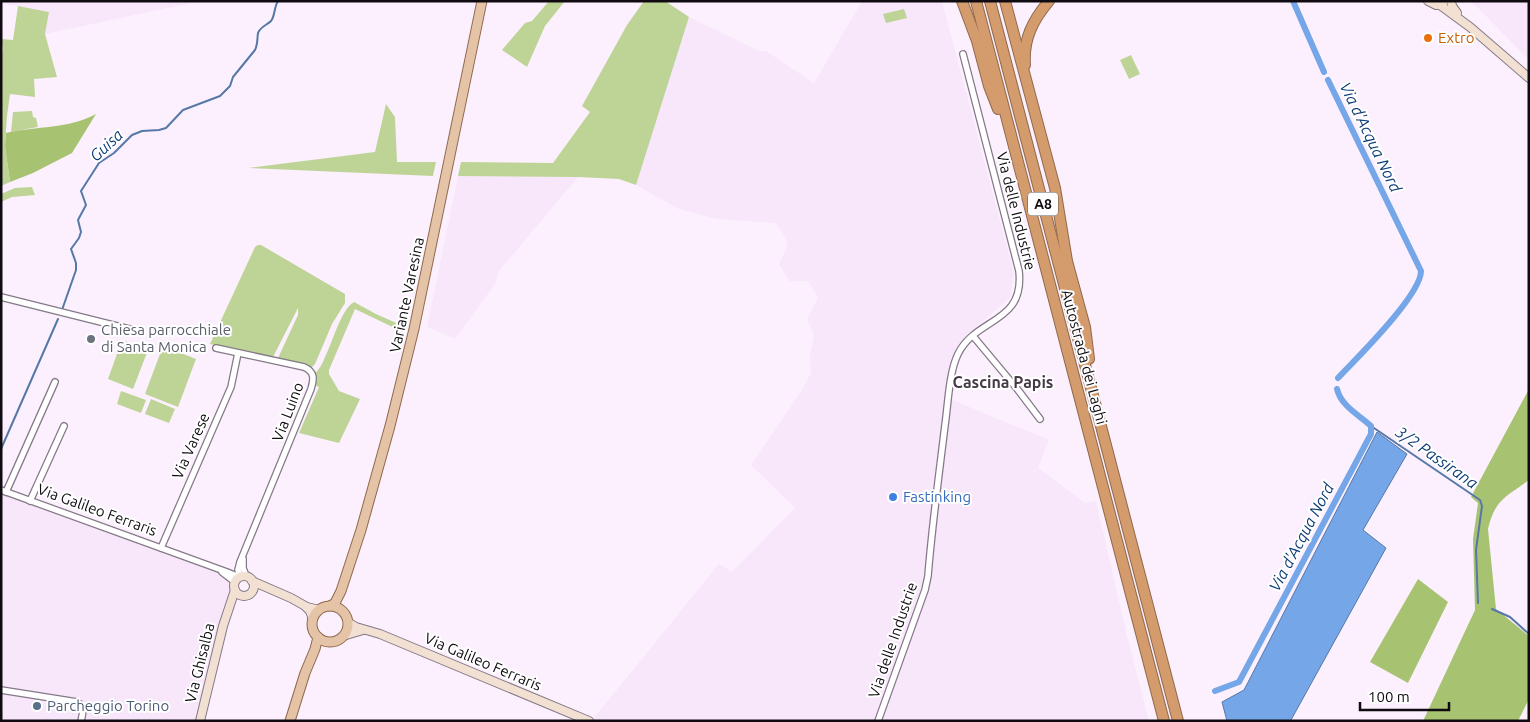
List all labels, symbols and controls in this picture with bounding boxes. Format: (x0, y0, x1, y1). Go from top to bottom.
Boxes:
place label: Extro (1438, 29, 1474, 46)
marker: Extro (1422, 32, 1434, 44)
water label: Via d'Acqua Nord (1337, 79, 1406, 196)
water label: Guisa (86, 125, 126, 165)
street label: Via delle Industrie (994, 150, 1039, 272)
road number: A8 (1028, 192, 1058, 215)
street label: Variante Varesina (386, 236, 427, 354)
street label: Autostrada dei Laghi (1058, 288, 1111, 426)
place label: Chiesa parrocchiale di Santa Monica (101, 321, 231, 355)
marker: Chiesa parrocchiale di Santa Monica (85, 333, 97, 345)
district label: Cascina Papis (953, 373, 1053, 391)
street label: Via Luino (268, 380, 307, 444)
street label: Via Varese (168, 410, 213, 481)
water label: 3/2 Passirana (1393, 422, 1482, 492)
water label: Via d'Acqua Nord (1265, 479, 1338, 594)
street label: Via Galileo Ferraris (35, 480, 159, 539)
place label: Fastinking (903, 488, 971, 505)
marker: Fastinking (887, 491, 899, 503)
street label: Via delle Industrie (865, 580, 920, 700)
street label: Via Ghisalba (181, 621, 218, 705)
street label: Via Galileo Ferraris (422, 629, 544, 694)
scale bar (1360, 680, 1449, 712)
text: 100 m (1368, 688, 1410, 705)
place label: Parcheggio Torino (47, 697, 169, 714)
marker: Parcheggio Torino (31, 700, 43, 712)

